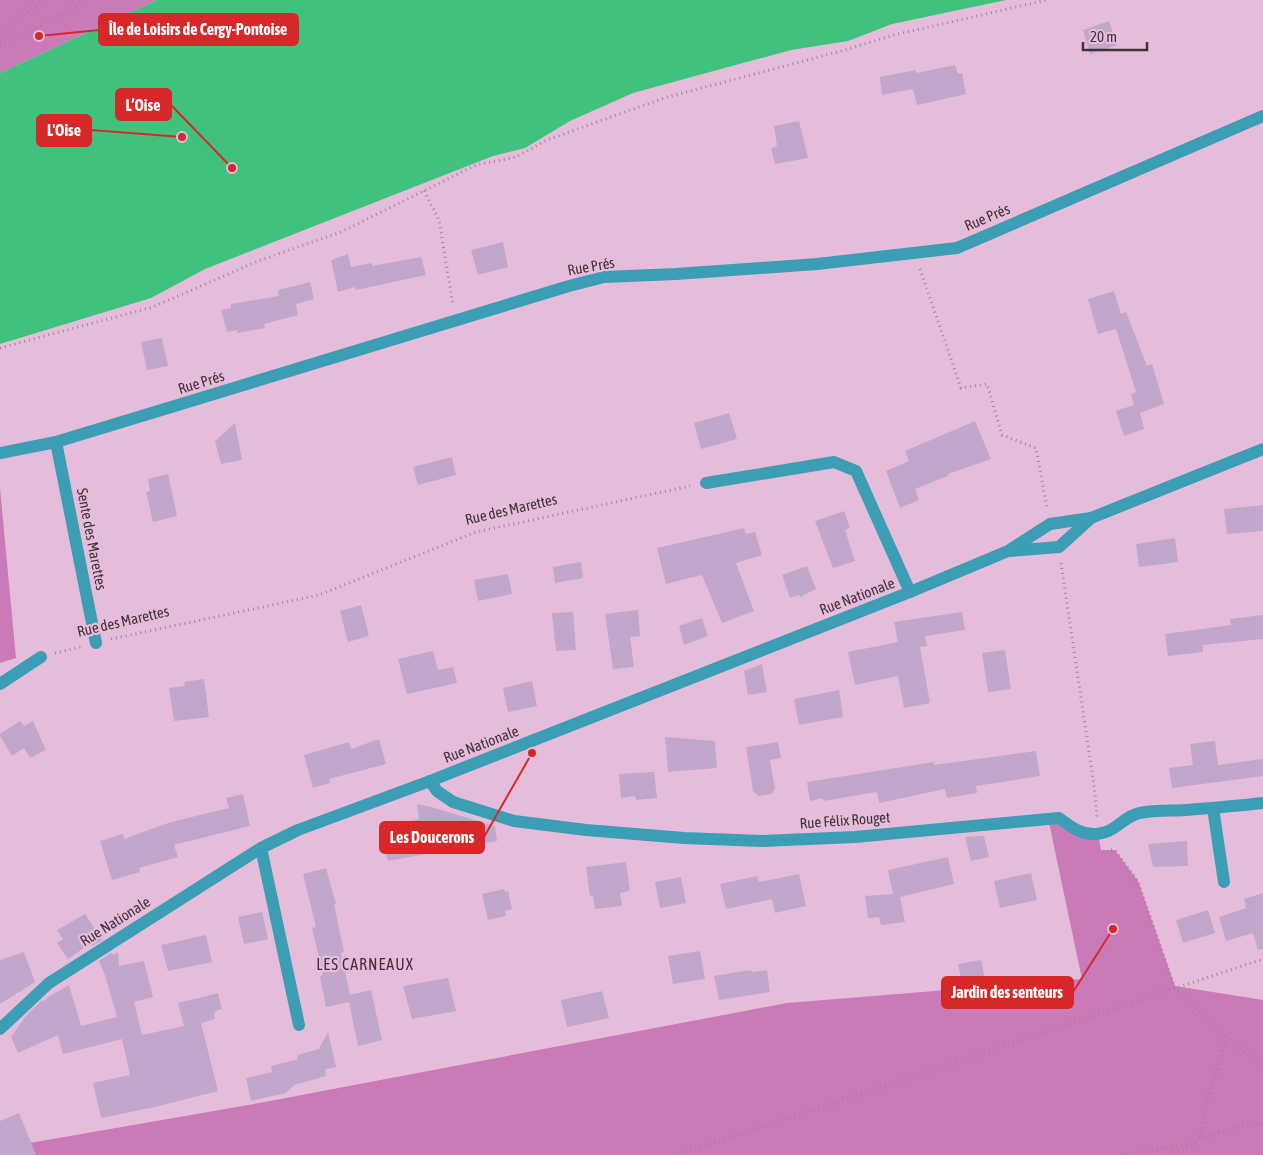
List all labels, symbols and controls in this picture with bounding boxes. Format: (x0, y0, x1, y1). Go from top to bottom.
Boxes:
callout: Île de Loisirs de Cergy-Pontoise (99, 14, 298, 45)
text: Île de Loisirs de Cergy-Pontoise (108, 20, 287, 38)
scale bar (1083, 20, 1147, 52)
text: 20 m (1090, 28, 1117, 45)
callout: L’Oise (116, 89, 171, 120)
text: L’Oise (126, 96, 160, 114)
callout: L'Oise (37, 115, 91, 146)
text: L'Oise (47, 121, 81, 139)
street label: Rue Prés (962, 200, 1012, 234)
street label: Rue Prés (566, 254, 616, 278)
street label: Rue Prés (176, 367, 226, 397)
street label: Sente des Marettes (74, 487, 110, 591)
street label: Rue des Marettes (463, 490, 559, 528)
street label: Rue Nationale (817, 574, 897, 618)
street label: Rue des Marettes (75, 602, 171, 640)
street label: Rue Nationale (441, 722, 521, 766)
street label: Rue Félix Rouget (799, 808, 891, 832)
callout: Les Doucerons (380, 822, 484, 853)
text: Les Doucerons (390, 828, 475, 846)
street label: Rue Nationale (77, 893, 153, 949)
district label: LES CARNEAUX (316, 955, 414, 973)
callout: Jardin des senteurs (942, 977, 1073, 1008)
text: Jardin des senteurs (950, 983, 1063, 1001)

